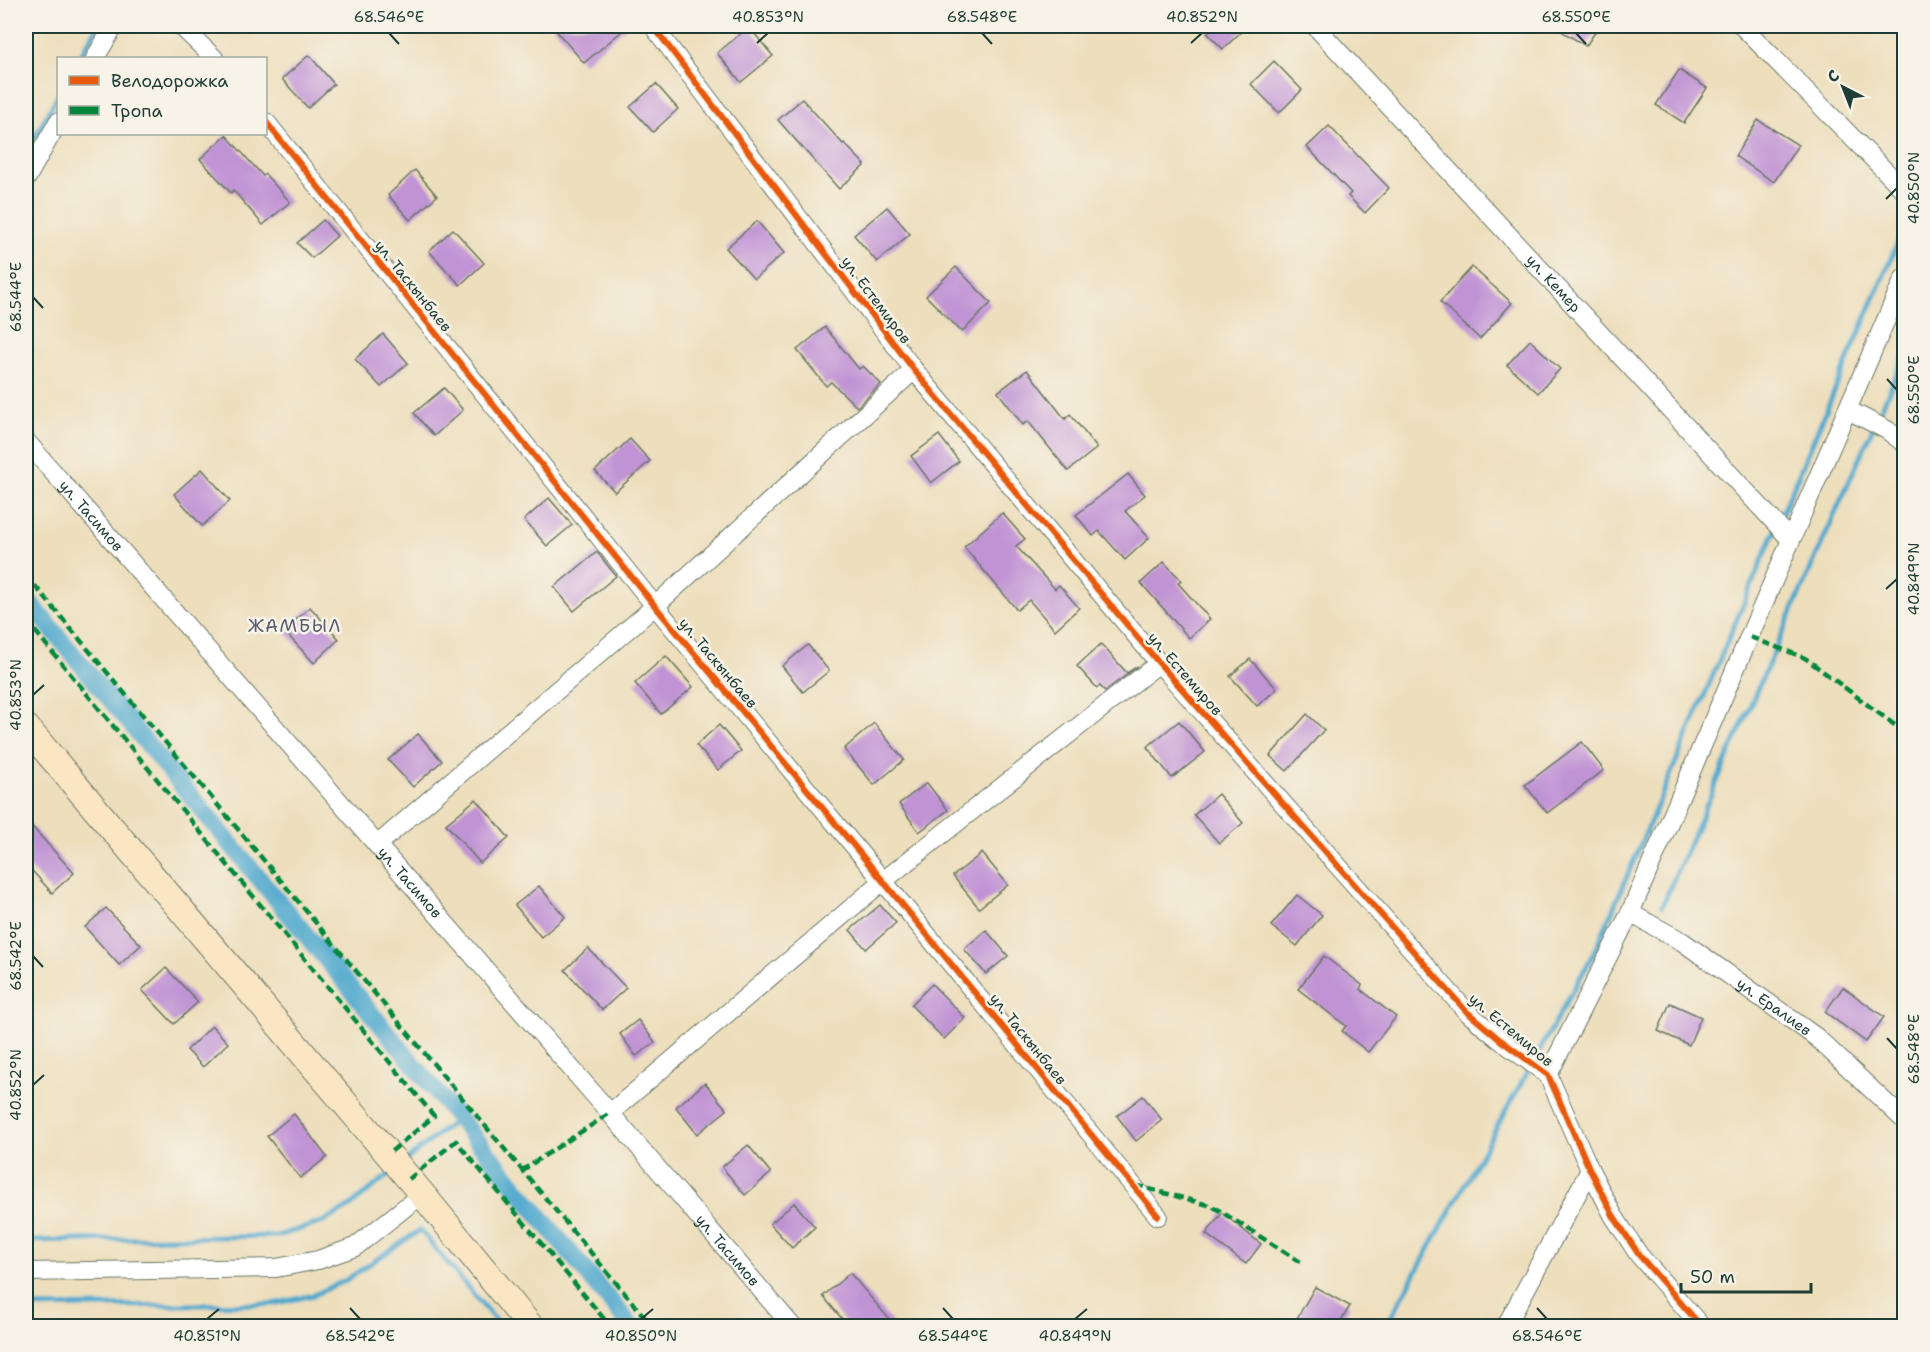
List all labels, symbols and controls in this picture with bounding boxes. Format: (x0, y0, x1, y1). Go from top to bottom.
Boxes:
text: 68.546°E (354, 7, 424, 27)
text: 40.853°N (732, 7, 804, 27)
text: 68.548°E (947, 7, 1017, 27)
text: 40.852°N (1166, 7, 1238, 27)
text: 68.550°E (1541, 7, 1611, 27)
legend (57, 57, 267, 135)
north arrow (1813, 57, 1873, 117)
text: С (1823, 65, 1844, 87)
text: Велодорожка (111, 69, 229, 93)
text: Тропа (111, 99, 163, 123)
text: 40.850°N (1904, 152, 1924, 224)
street label: ул. Таскынбаев (370, 236, 456, 336)
street label: ул. Кемер (1522, 250, 1585, 317)
street label: ул. Естемиров (837, 252, 916, 348)
text: 68.544°E (6, 262, 26, 332)
text: 68.550°E (1904, 355, 1924, 425)
street label: ул. Тасимов (54, 476, 128, 556)
text: 40.849°N (1904, 543, 1924, 615)
district label: ЖАМБЫЛ (248, 614, 342, 638)
street label: ул. Таскынбаев (674, 614, 762, 713)
street label: ул. Естемиров (1143, 628, 1227, 720)
text: 40.853°N (6, 659, 26, 731)
street label: ул. Тасимов (373, 843, 446, 923)
text: 68.542°E (6, 921, 26, 991)
street label: ул. Ералиев (1733, 973, 1815, 1040)
street label: ул. Таскынбаев (985, 989, 1071, 1089)
street label: ул. Естемиров (1465, 989, 1558, 1071)
text: 68.548°E (1904, 1014, 1924, 1084)
text: 40.852°N (6, 1049, 26, 1121)
street label: ул. Тасимов (691, 1210, 764, 1291)
scale bar (1681, 1256, 1812, 1294)
text: 50 m (1690, 1265, 1735, 1289)
text: 40.851°N (173, 1326, 241, 1346)
text: 68.542°E (325, 1326, 395, 1346)
text: 40.850°N (605, 1326, 677, 1346)
text: 68.544°E (918, 1326, 988, 1346)
text: 40.849°N (1039, 1326, 1111, 1346)
text: 68.546°E (1512, 1326, 1582, 1346)

